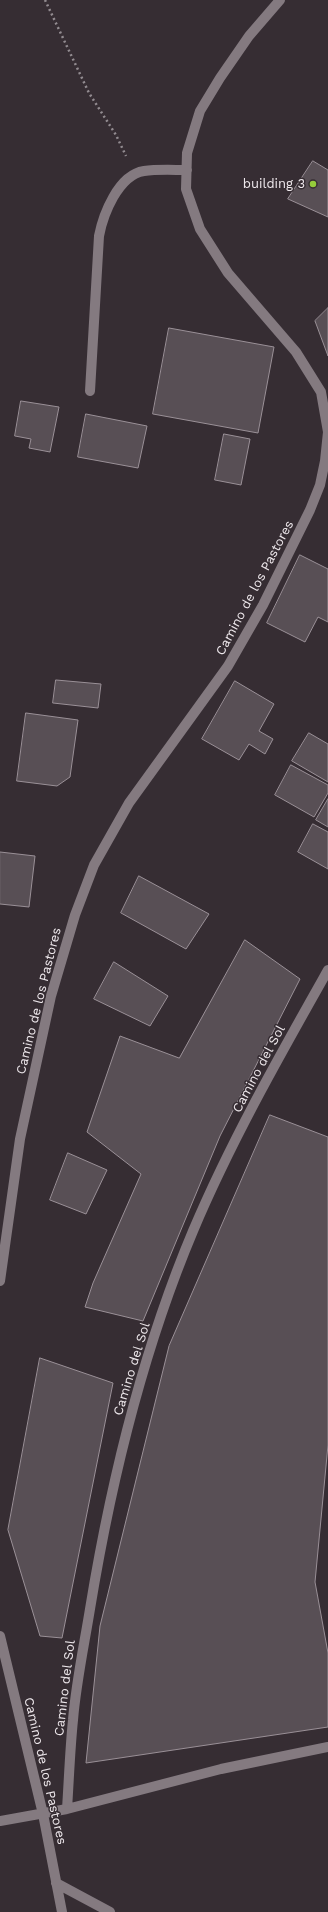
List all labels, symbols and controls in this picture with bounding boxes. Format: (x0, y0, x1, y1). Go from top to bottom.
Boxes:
place label: building 3 (243, 176, 305, 192)
marker: building 3 (308, 179, 318, 189)
street label: Camino de los Pastores (213, 518, 297, 658)
street label: Camino de los Pastores (13, 926, 65, 1076)
street label: Camino del Sol (229, 1023, 289, 1115)
street label: Camino del Sol (110, 1321, 154, 1417)
street label: Camino del Sol (51, 1639, 79, 1737)
street label: Camino de los Pastores (20, 1696, 70, 1846)

